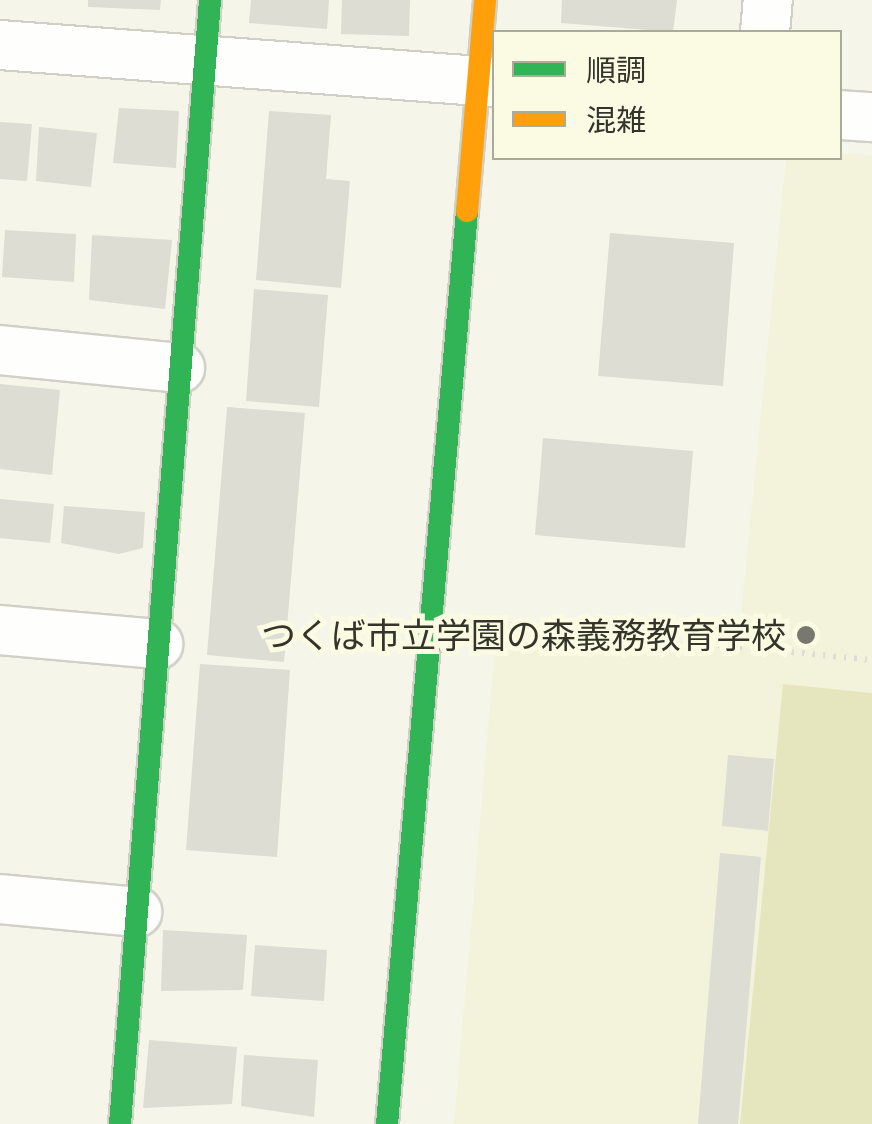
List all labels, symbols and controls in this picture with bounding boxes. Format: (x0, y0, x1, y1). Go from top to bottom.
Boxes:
legend (492, 30, 842, 160)
text: 順調 (586, 47, 646, 93)
text: 混雑 (586, 97, 646, 143)
place label: つくば市立学園の森義務教育学校 (261, 614, 786, 656)
marker: つくば市立学園の森義務教育学校 (795, 624, 817, 646)

